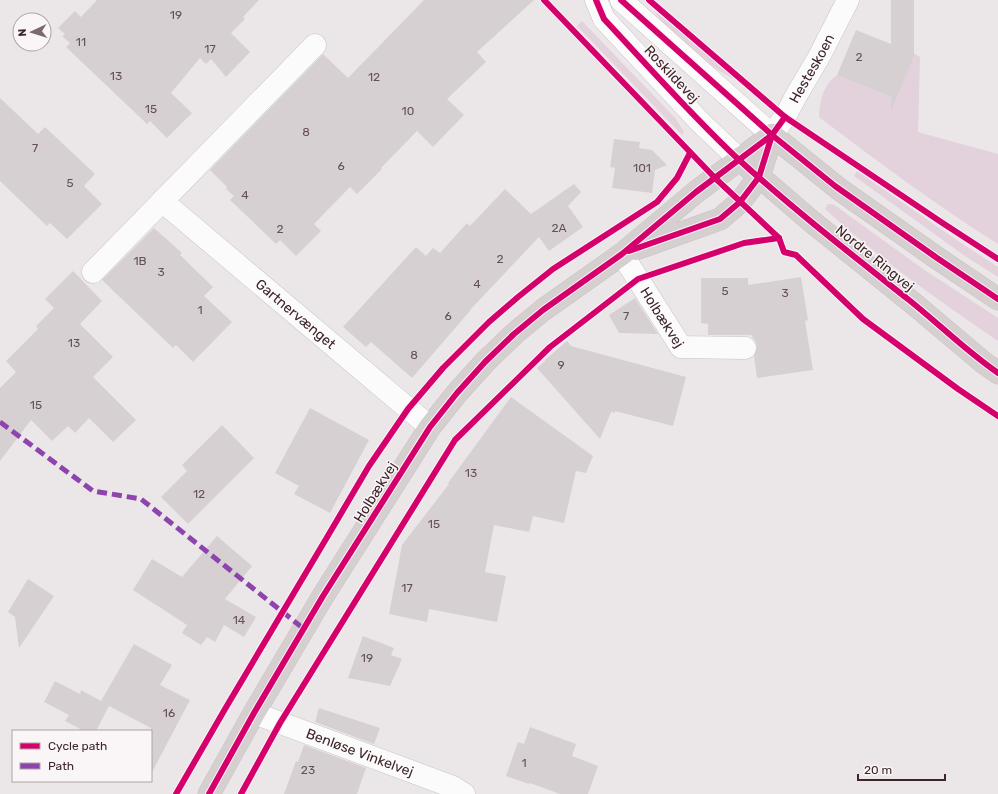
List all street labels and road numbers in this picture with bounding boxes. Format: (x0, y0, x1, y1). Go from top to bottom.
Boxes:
street label: Hesteskoen (786, 31, 838, 106)
street label: Roskildevej (640, 42, 703, 107)
street label: Nordre Ringvej (832, 222, 917, 295)
street label: Gartnervænget (252, 276, 339, 353)
street label: Holbækvej (636, 284, 687, 351)
street label: Holbækvej (350, 459, 401, 526)
street label: Benløse Vinkelvej (304, 725, 416, 781)

